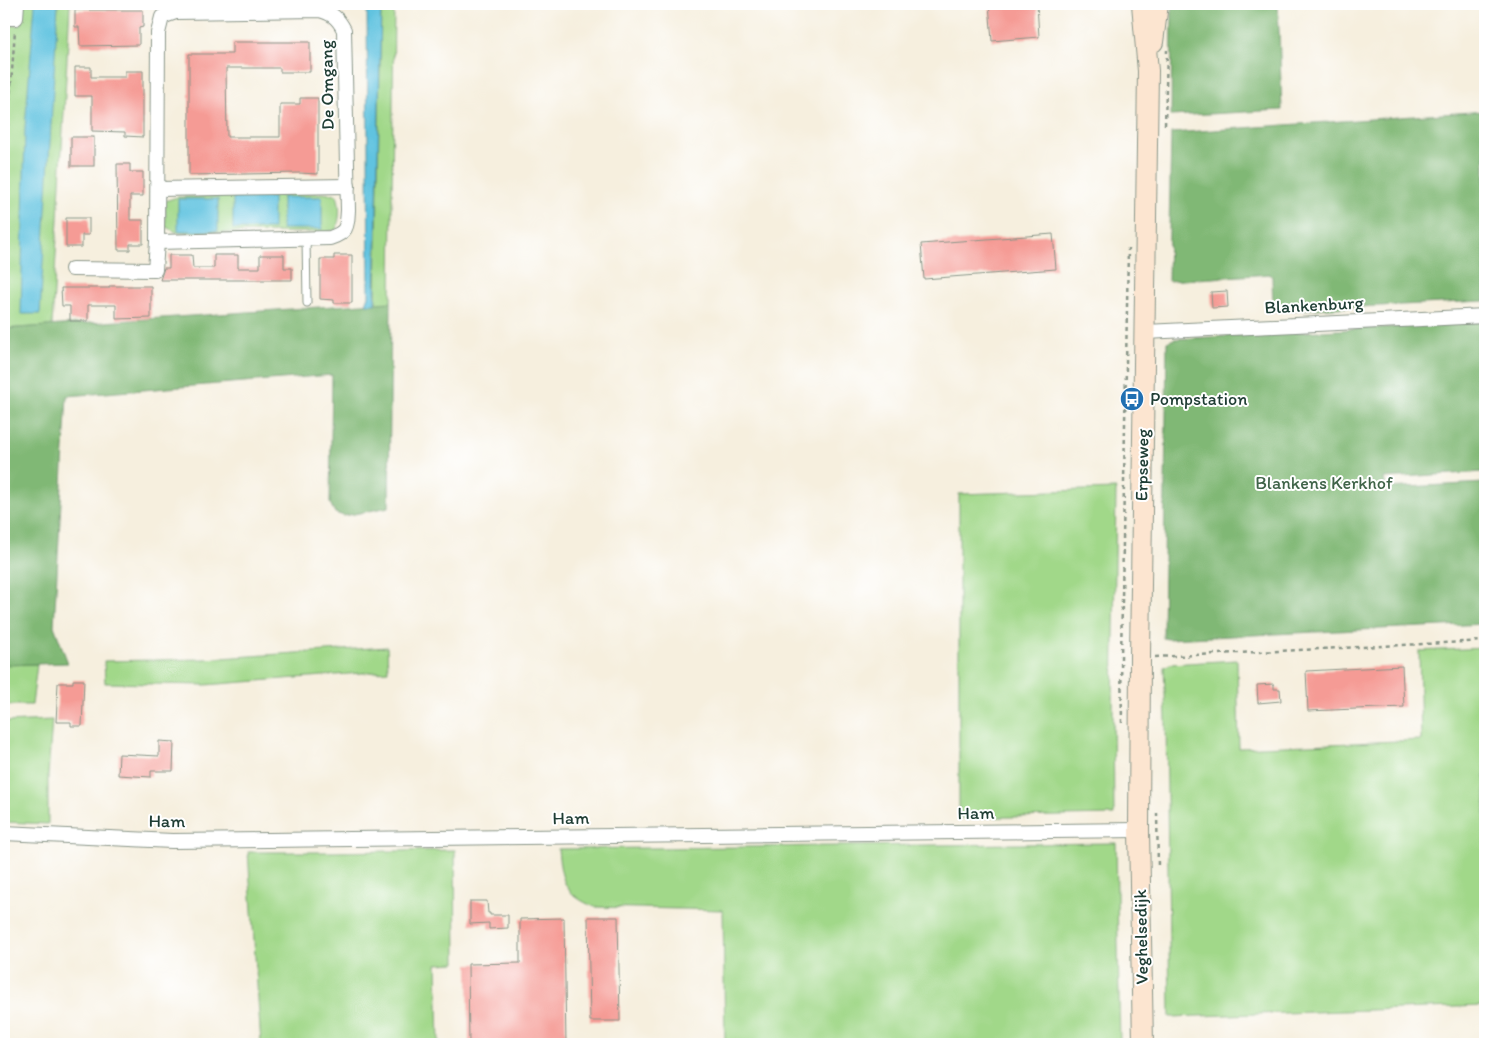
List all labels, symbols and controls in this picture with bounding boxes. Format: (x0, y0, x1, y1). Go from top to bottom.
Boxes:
street label: De Omgang (315, 39, 339, 130)
street label: Blankenburg (1264, 291, 1365, 319)
bus stop icon: Pompstation (1119, 386, 1145, 412)
place label: Pompstation (1150, 388, 1247, 410)
street label: Erpseweg (1130, 428, 1154, 501)
park label: Blankens Kerkhof (1255, 472, 1393, 494)
street label: Ham (957, 802, 995, 824)
street label: Ham (552, 807, 590, 829)
street label: Ham (148, 810, 186, 832)
street label: Veghelsedijk (1129, 889, 1153, 985)

